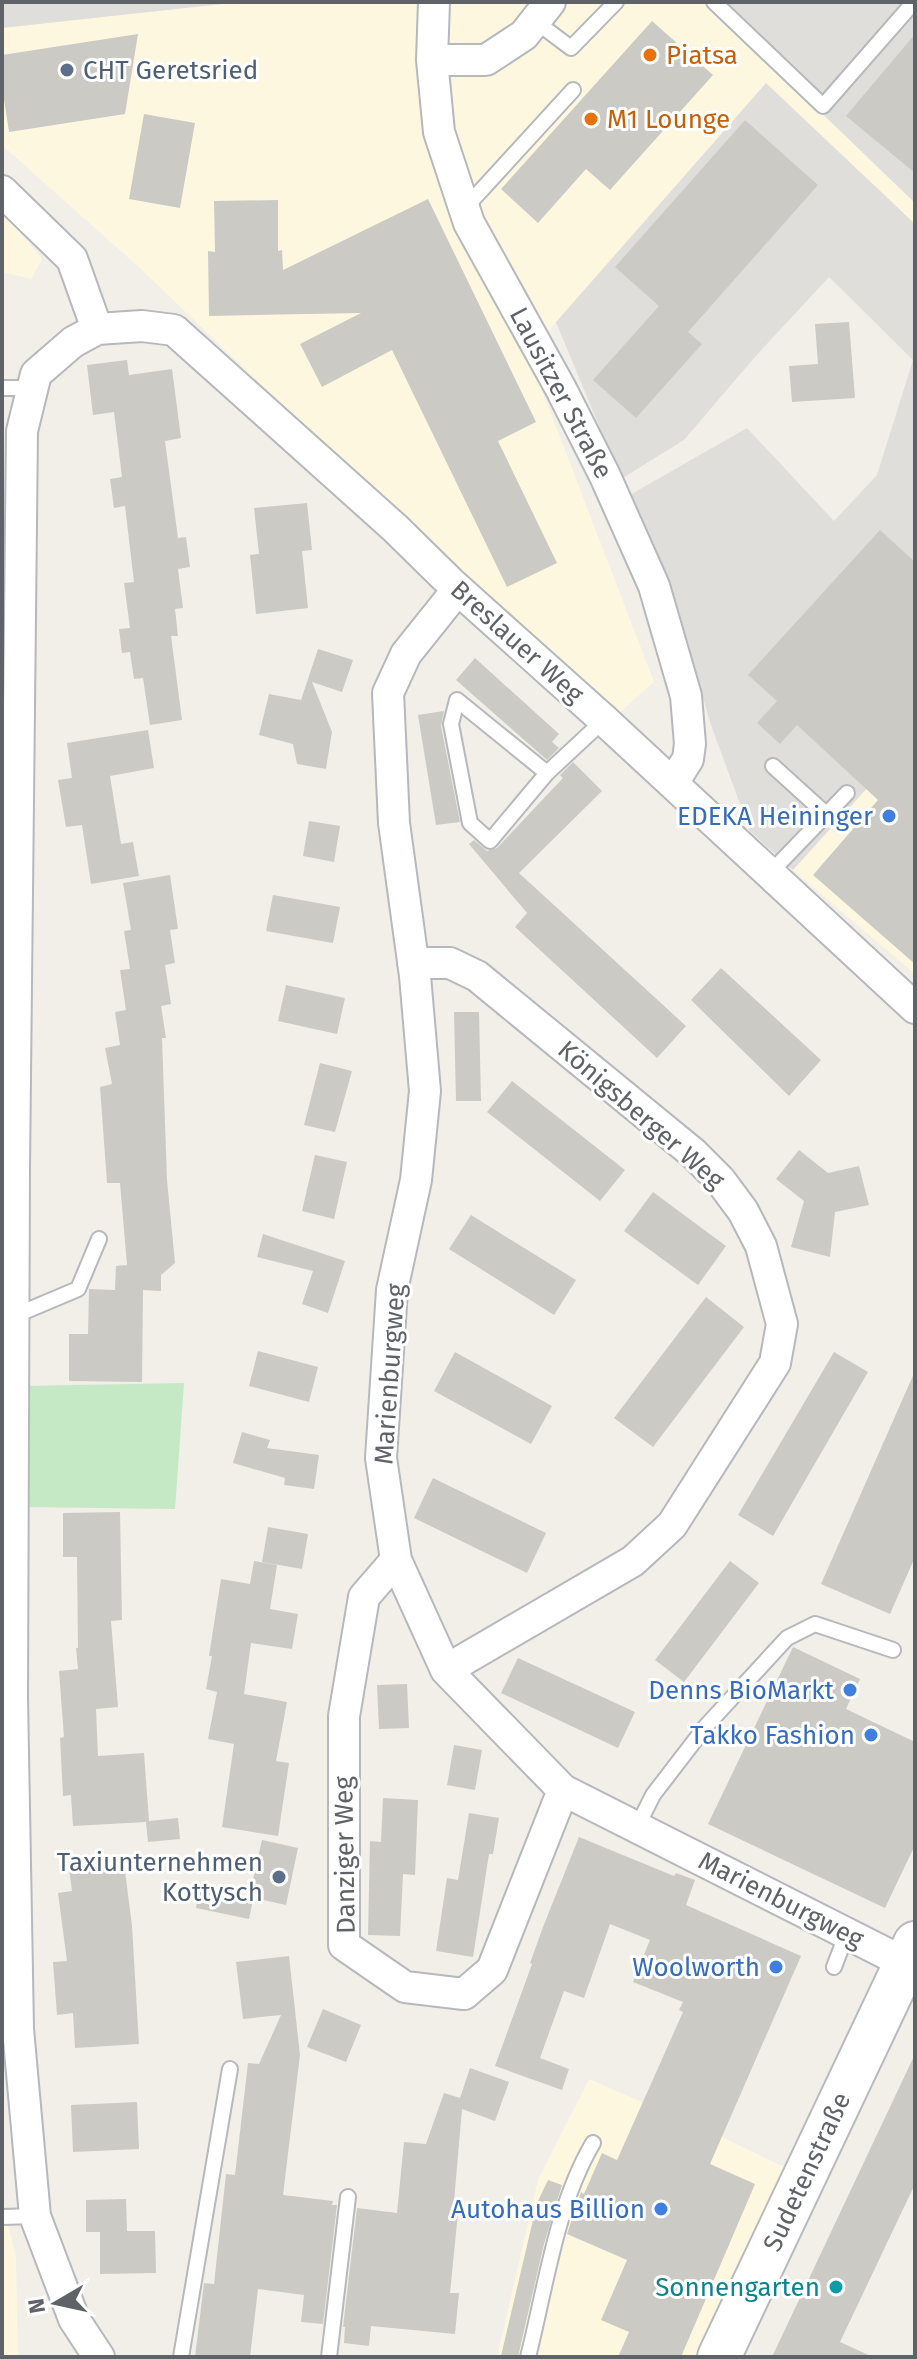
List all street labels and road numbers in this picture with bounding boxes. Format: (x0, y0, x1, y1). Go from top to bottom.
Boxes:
street label: Lausitzer Straße (503, 302, 619, 484)
street label: Breslauer Weg (444, 574, 590, 710)
street label: Königsberger Weg (551, 1034, 731, 1196)
street label: Marienburgweg (368, 1282, 412, 1465)
street label: Danziger Weg (328, 1775, 362, 1934)
street label: Marienburgweg (693, 1845, 869, 1955)
street label: Sudetenstraße (757, 2088, 857, 2256)

